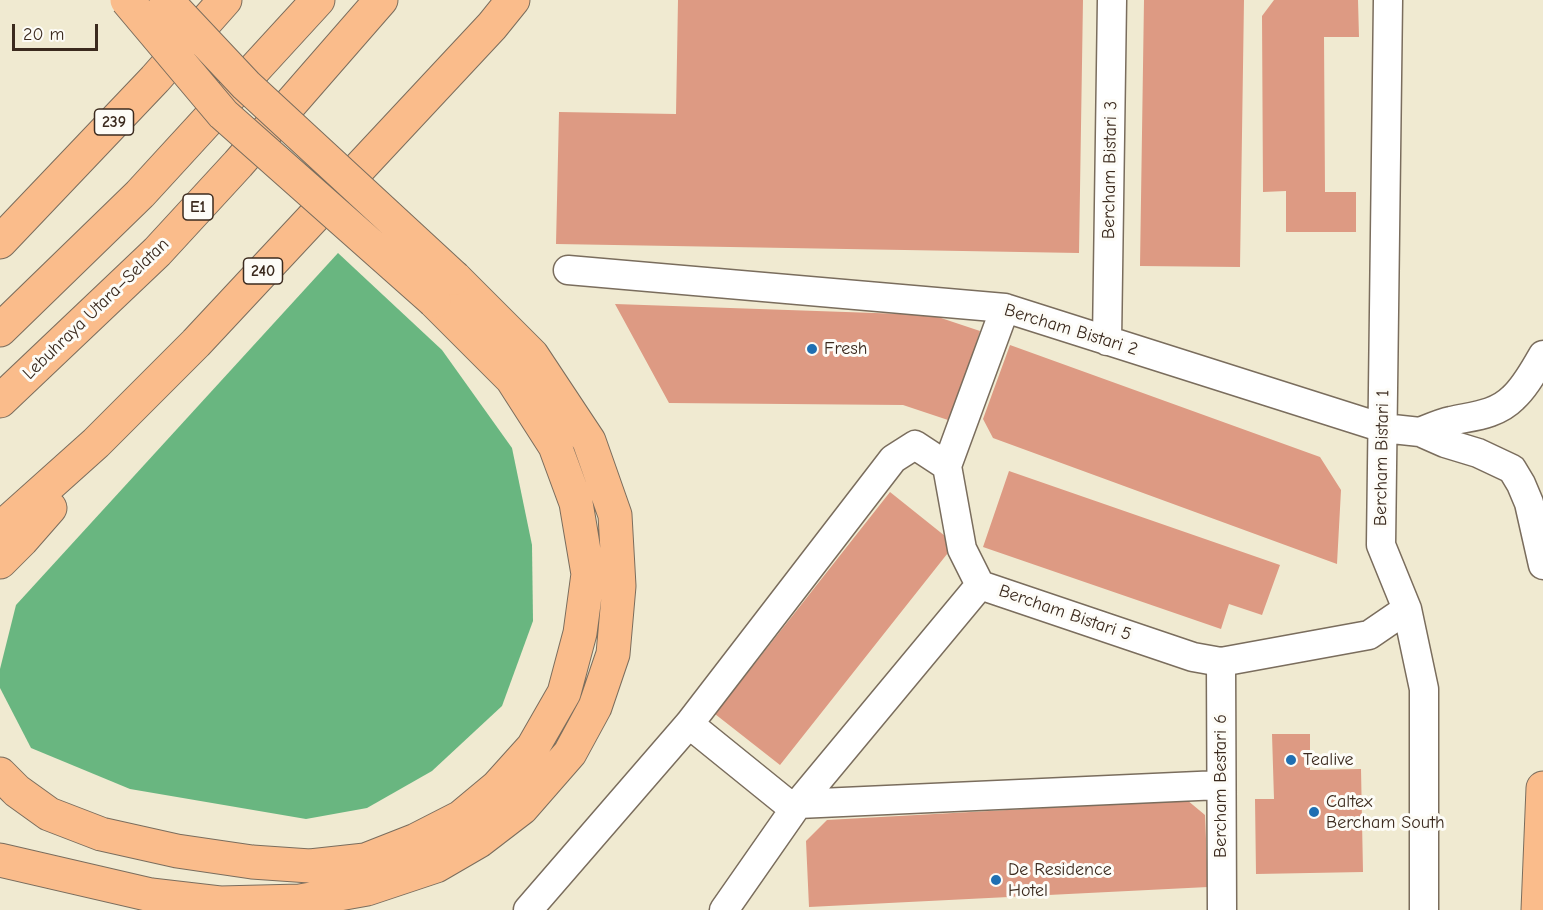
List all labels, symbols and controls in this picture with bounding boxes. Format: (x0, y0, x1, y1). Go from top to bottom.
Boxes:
scale bar (15, 12, 100, 50)
text: 20 m (23, 24, 64, 45)
street label: Bercham Bistari 3 (1098, 101, 1122, 239)
road number: 239 (94, 109, 134, 135)
road number: E1 (183, 194, 213, 220)
street label: Lebuhraya Utara–Selatan (18, 234, 174, 384)
road number: 240 (244, 258, 282, 284)
street label: Bercham Bistari 2 (1002, 299, 1140, 361)
place label: Fresh (824, 338, 867, 360)
marker: Fresh (805, 342, 819, 356)
street label: Bercham Bistari 1 (1370, 390, 1394, 526)
street label: Bercham Bistari 5 (996, 580, 1134, 646)
street label: Bercham Bestari 6 (1210, 714, 1232, 858)
place label: Tealive (1303, 749, 1353, 771)
marker: Tealive (1284, 753, 1298, 767)
place label: Caltex Bercham South (1326, 791, 1445, 834)
marker: Caltex Bercham South (1307, 805, 1321, 819)
place label: De Residence Hotel (1008, 859, 1112, 902)
marker: De Residence Hotel (989, 873, 1003, 887)

